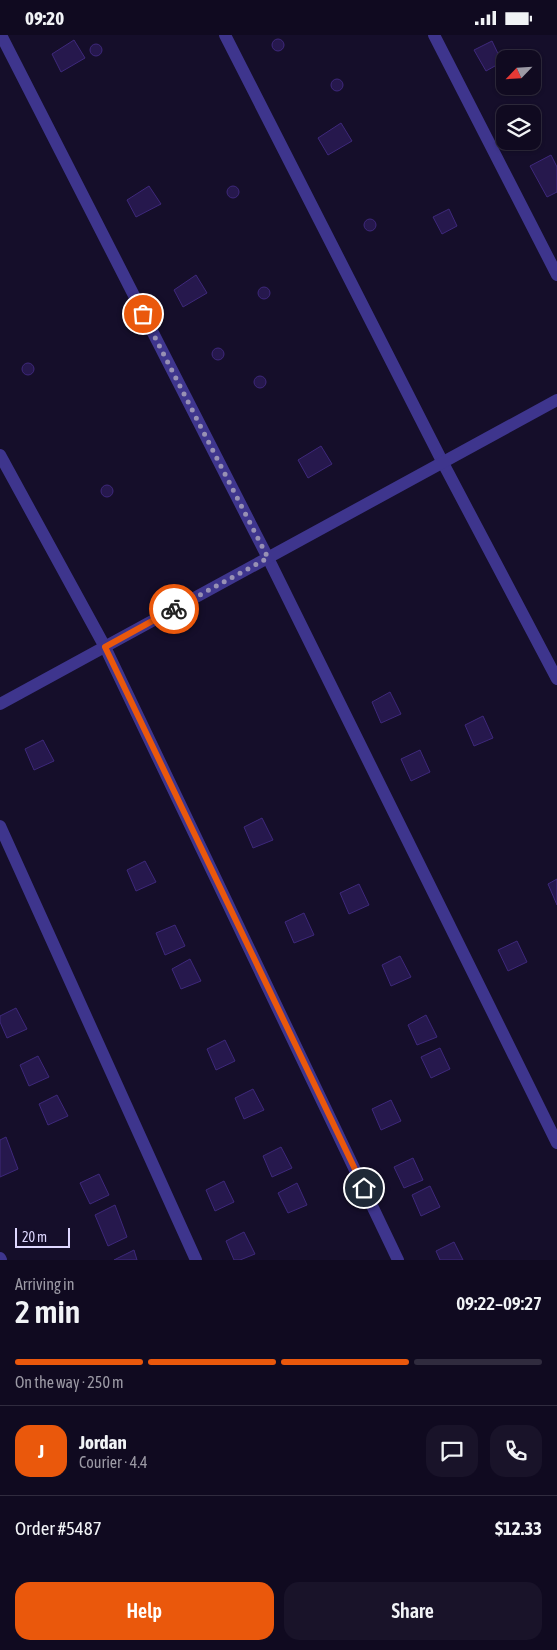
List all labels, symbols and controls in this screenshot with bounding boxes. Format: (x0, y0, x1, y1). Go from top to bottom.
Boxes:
text: 09:20 (25, 7, 64, 29)
north arrow (496, 50, 541, 95)
map controls (496, 50, 541, 150)
button: layers (496, 105, 541, 150)
pin (122, 293, 164, 335)
icon: bag (129, 300, 157, 328)
courier (149, 584, 199, 634)
icon: bike (160, 595, 188, 623)
pin (343, 1167, 385, 1209)
icon: home (350, 1174, 378, 1202)
scale bar (15, 1225, 70, 1248)
text: 20 m (22, 1229, 47, 1245)
text: Arriving in (15, 1275, 75, 1293)
text: 09:22–09:27 (456, 1292, 542, 1314)
text: 2 min (15, 1293, 80, 1330)
text: On the way · 250 m (15, 1373, 124, 1391)
button: chat (426, 1425, 478, 1477)
button: phone (490, 1425, 542, 1477)
text: Jordan (79, 1431, 127, 1453)
text: J (38, 1440, 44, 1462)
text: Courier · 4.4 (79, 1453, 148, 1471)
text: Order #5487 (15, 1517, 102, 1539)
text: $12.33 (495, 1517, 542, 1539)
button: Help (15, 1582, 274, 1640)
button: Share (284, 1582, 542, 1640)

